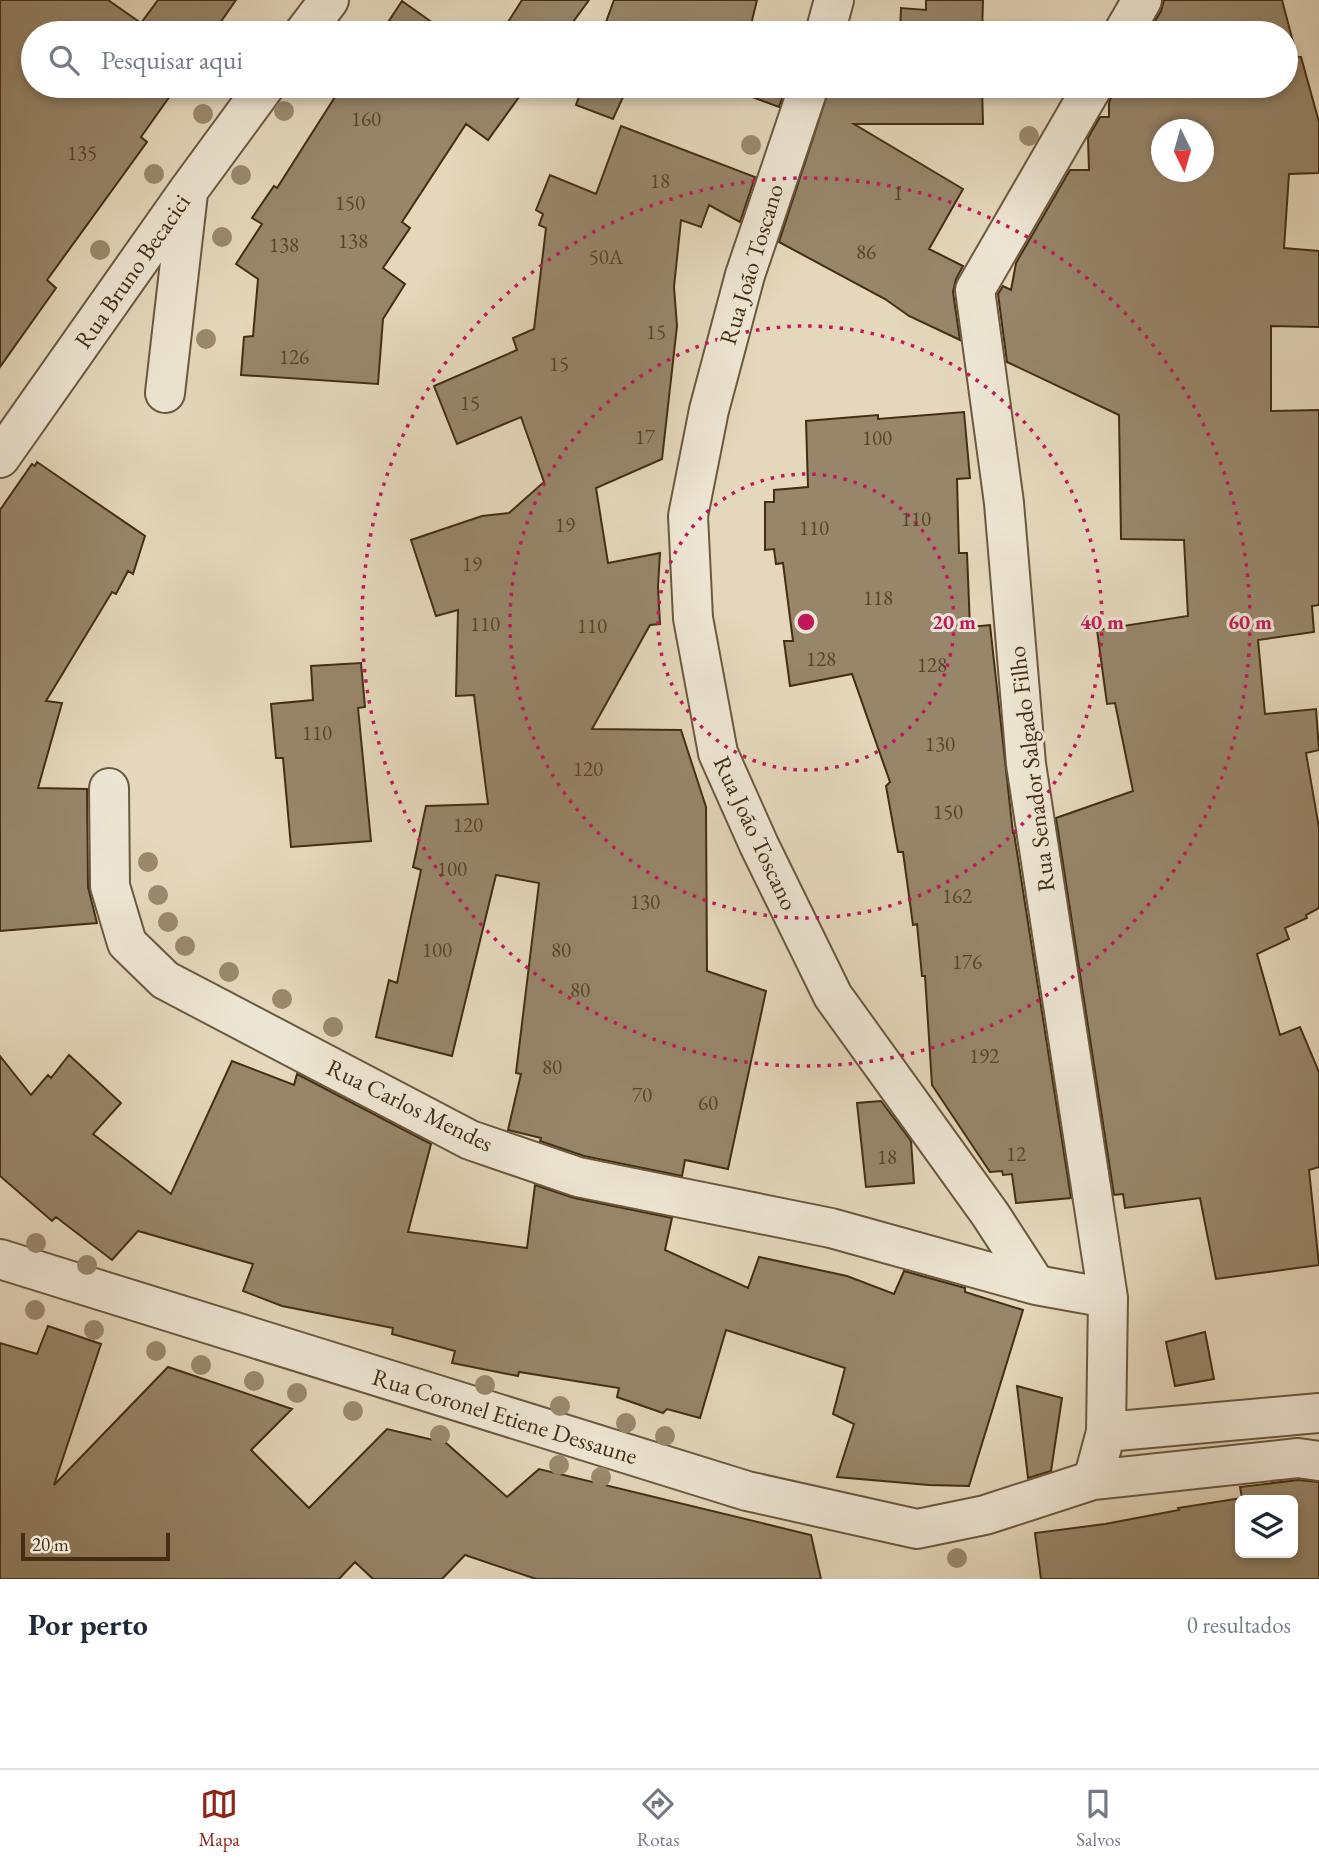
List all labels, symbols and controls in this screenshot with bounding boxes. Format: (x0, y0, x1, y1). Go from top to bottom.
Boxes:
search box (21, 21, 1298, 98)
icon: search (45, 41, 83, 79)
text: Pesquisar aqui (101, 43, 243, 77)
house number: 160 (351, 105, 381, 132)
north arrow (1151, 119, 1214, 182)
house number: 135 (67, 139, 97, 166)
house number: 18 (650, 167, 670, 194)
house number: 1 (893, 179, 903, 206)
street label: Rua João Toscano (712, 180, 790, 348)
street label: Rua Bruno Becacici (67, 188, 197, 354)
house number: 150 (335, 189, 365, 216)
house number: 138 (338, 227, 368, 254)
house number: 138 (269, 231, 299, 258)
house number: 86 (856, 238, 876, 265)
house number: 50A (589, 243, 624, 270)
house number: 15 (646, 318, 666, 345)
house number: 126 (279, 343, 309, 370)
house number: 15 (549, 350, 569, 377)
house number: 15 (460, 389, 480, 416)
house number: 17 (635, 423, 656, 450)
house number: 100 (862, 424, 892, 451)
house number: 110 (901, 505, 931, 532)
house number: 19 (555, 511, 575, 538)
house number: 110 (799, 514, 829, 541)
house number: 19 (462, 550, 482, 577)
house number: 118 (863, 584, 893, 611)
text: 20 m (932, 608, 976, 635)
text: 40 m (1080, 608, 1124, 635)
text: 60 m (1228, 608, 1272, 635)
house number: 110 (470, 610, 500, 637)
centre of rings (794, 610, 818, 634)
house number: 110 (577, 612, 607, 639)
street label: Rua Senador Salgado Filho (1001, 644, 1061, 894)
house number: 128 (806, 645, 836, 672)
house number: 128 (917, 651, 947, 678)
house number: 110 (302, 719, 332, 746)
house number: 130 (925, 730, 955, 757)
street label: Rua João Toscano (707, 751, 805, 915)
house number: 120 (573, 755, 603, 782)
house number: 150 (933, 798, 963, 825)
house number: 120 (453, 811, 483, 838)
house number: 100 (437, 855, 467, 882)
house number: 162 (942, 882, 972, 909)
house number: 130 (630, 888, 660, 915)
house number: 100 (422, 936, 452, 963)
house number: 80 (551, 936, 571, 963)
house number: 176 (952, 948, 982, 975)
house number: 80 (570, 976, 590, 1003)
house number: 192 (969, 1042, 999, 1069)
street label: Rua Carlos Mendes (322, 1051, 498, 1159)
house number: 80 (542, 1053, 562, 1080)
house number: 70 (632, 1081, 652, 1108)
house number: 60 (698, 1089, 718, 1116)
house number: 12 (1006, 1140, 1026, 1167)
house number: 18 (877, 1143, 897, 1170)
street label: Rua Coronel Etiene Dessaune (369, 1361, 641, 1471)
map controls (1235, 1495, 1298, 1558)
button: layers (1235, 1495, 1298, 1558)
scale bar (21, 1530, 170, 1562)
text: 20 m (32, 1532, 69, 1557)
text: Por perto (28, 1605, 148, 1644)
text: 0 resultados (1187, 1610, 1291, 1640)
tab: Mapa (198, 1785, 240, 1852)
tab: Rotas (637, 1785, 679, 1852)
tab: Salvos (1076, 1785, 1121, 1852)

